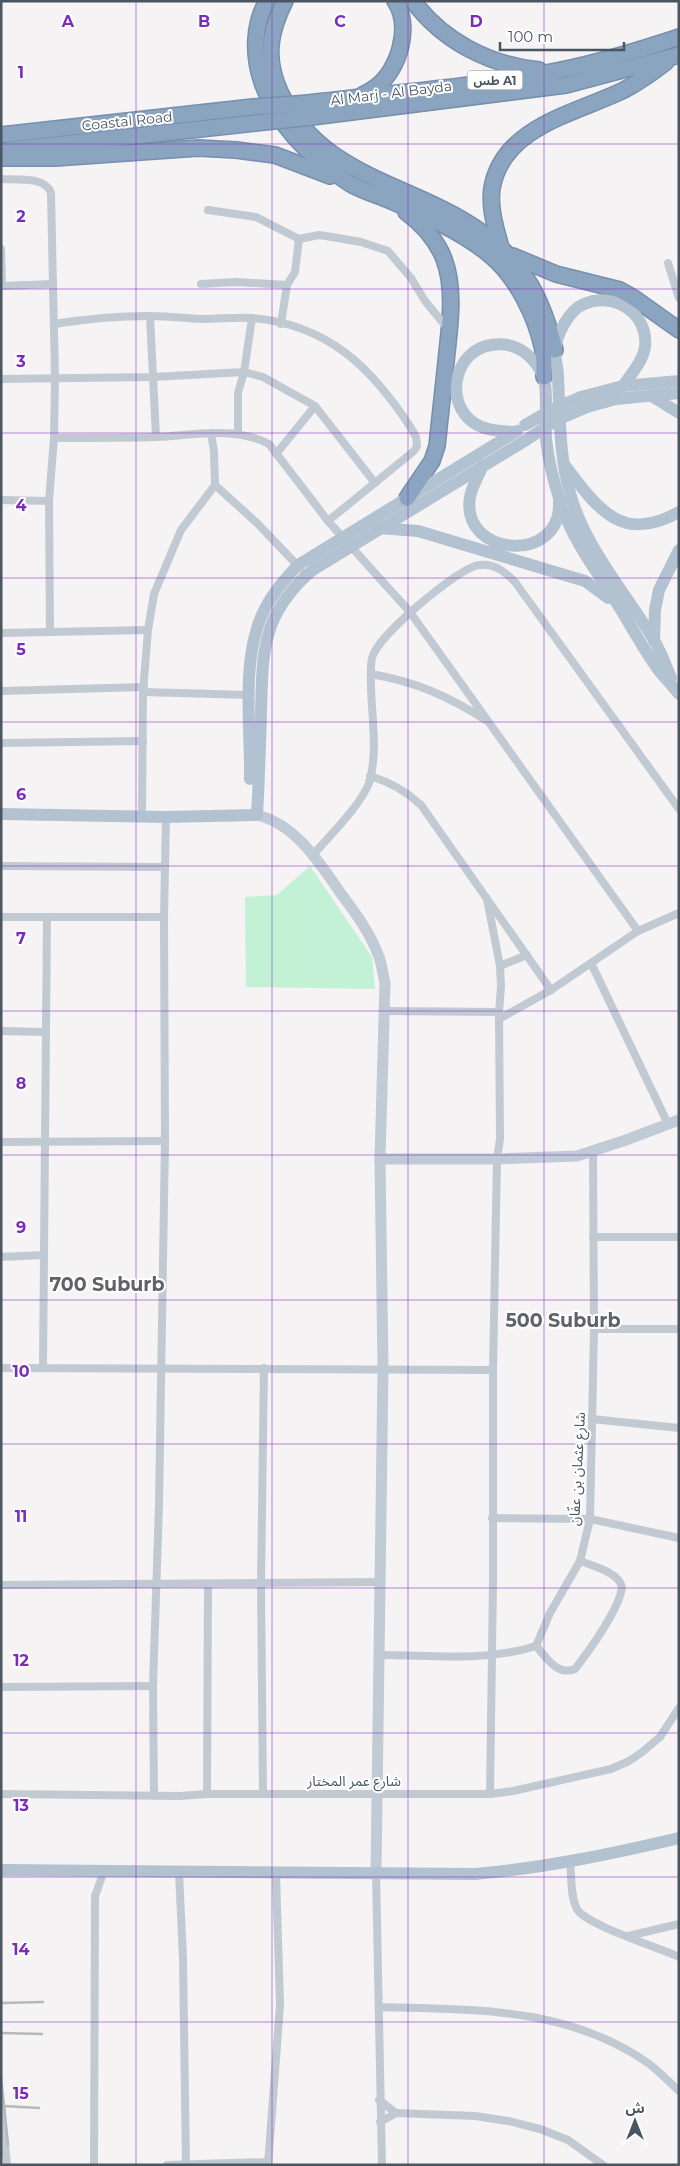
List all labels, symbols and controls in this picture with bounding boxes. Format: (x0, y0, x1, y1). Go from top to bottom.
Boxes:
text: A (61, 12, 75, 31)
text: B (198, 12, 210, 31)
text: C (334, 12, 346, 31)
text: D (469, 12, 483, 31)
scale bar (500, 20, 624, 52)
text: 100 m (508, 27, 553, 46)
text: 1 (18, 63, 24, 82)
road number: طس A1 (468, 70, 522, 90)
street label: Al Marj - Al Bayda (329, 77, 453, 109)
street label: Coastal Road (81, 107, 173, 135)
text: 2 (16, 207, 26, 226)
text: 3 (15, 352, 26, 371)
text: 4 (15, 496, 27, 515)
text: 5 (16, 640, 26, 659)
text: 6 (16, 785, 26, 804)
text: 7 (16, 929, 26, 948)
text: 8 (16, 1074, 26, 1093)
text: 9 (16, 1218, 26, 1237)
district label: 700 Suburb (49, 1273, 165, 1296)
district label: 500 Suburb (505, 1309, 621, 1332)
text: 10 (12, 1362, 30, 1381)
street label: شارع عثمان بن عفّان (565, 1412, 591, 1526)
text: 11 (15, 1507, 27, 1526)
text: 12 (13, 1651, 29, 1670)
street label: شارع عمر المختار (306, 1772, 401, 1792)
text: 13 (13, 1796, 29, 1815)
text: 14 (12, 1940, 30, 1959)
text: 15 (13, 2084, 29, 2103)
north arrow (610, 2096, 660, 2146)
text: ش (625, 2099, 645, 2117)

